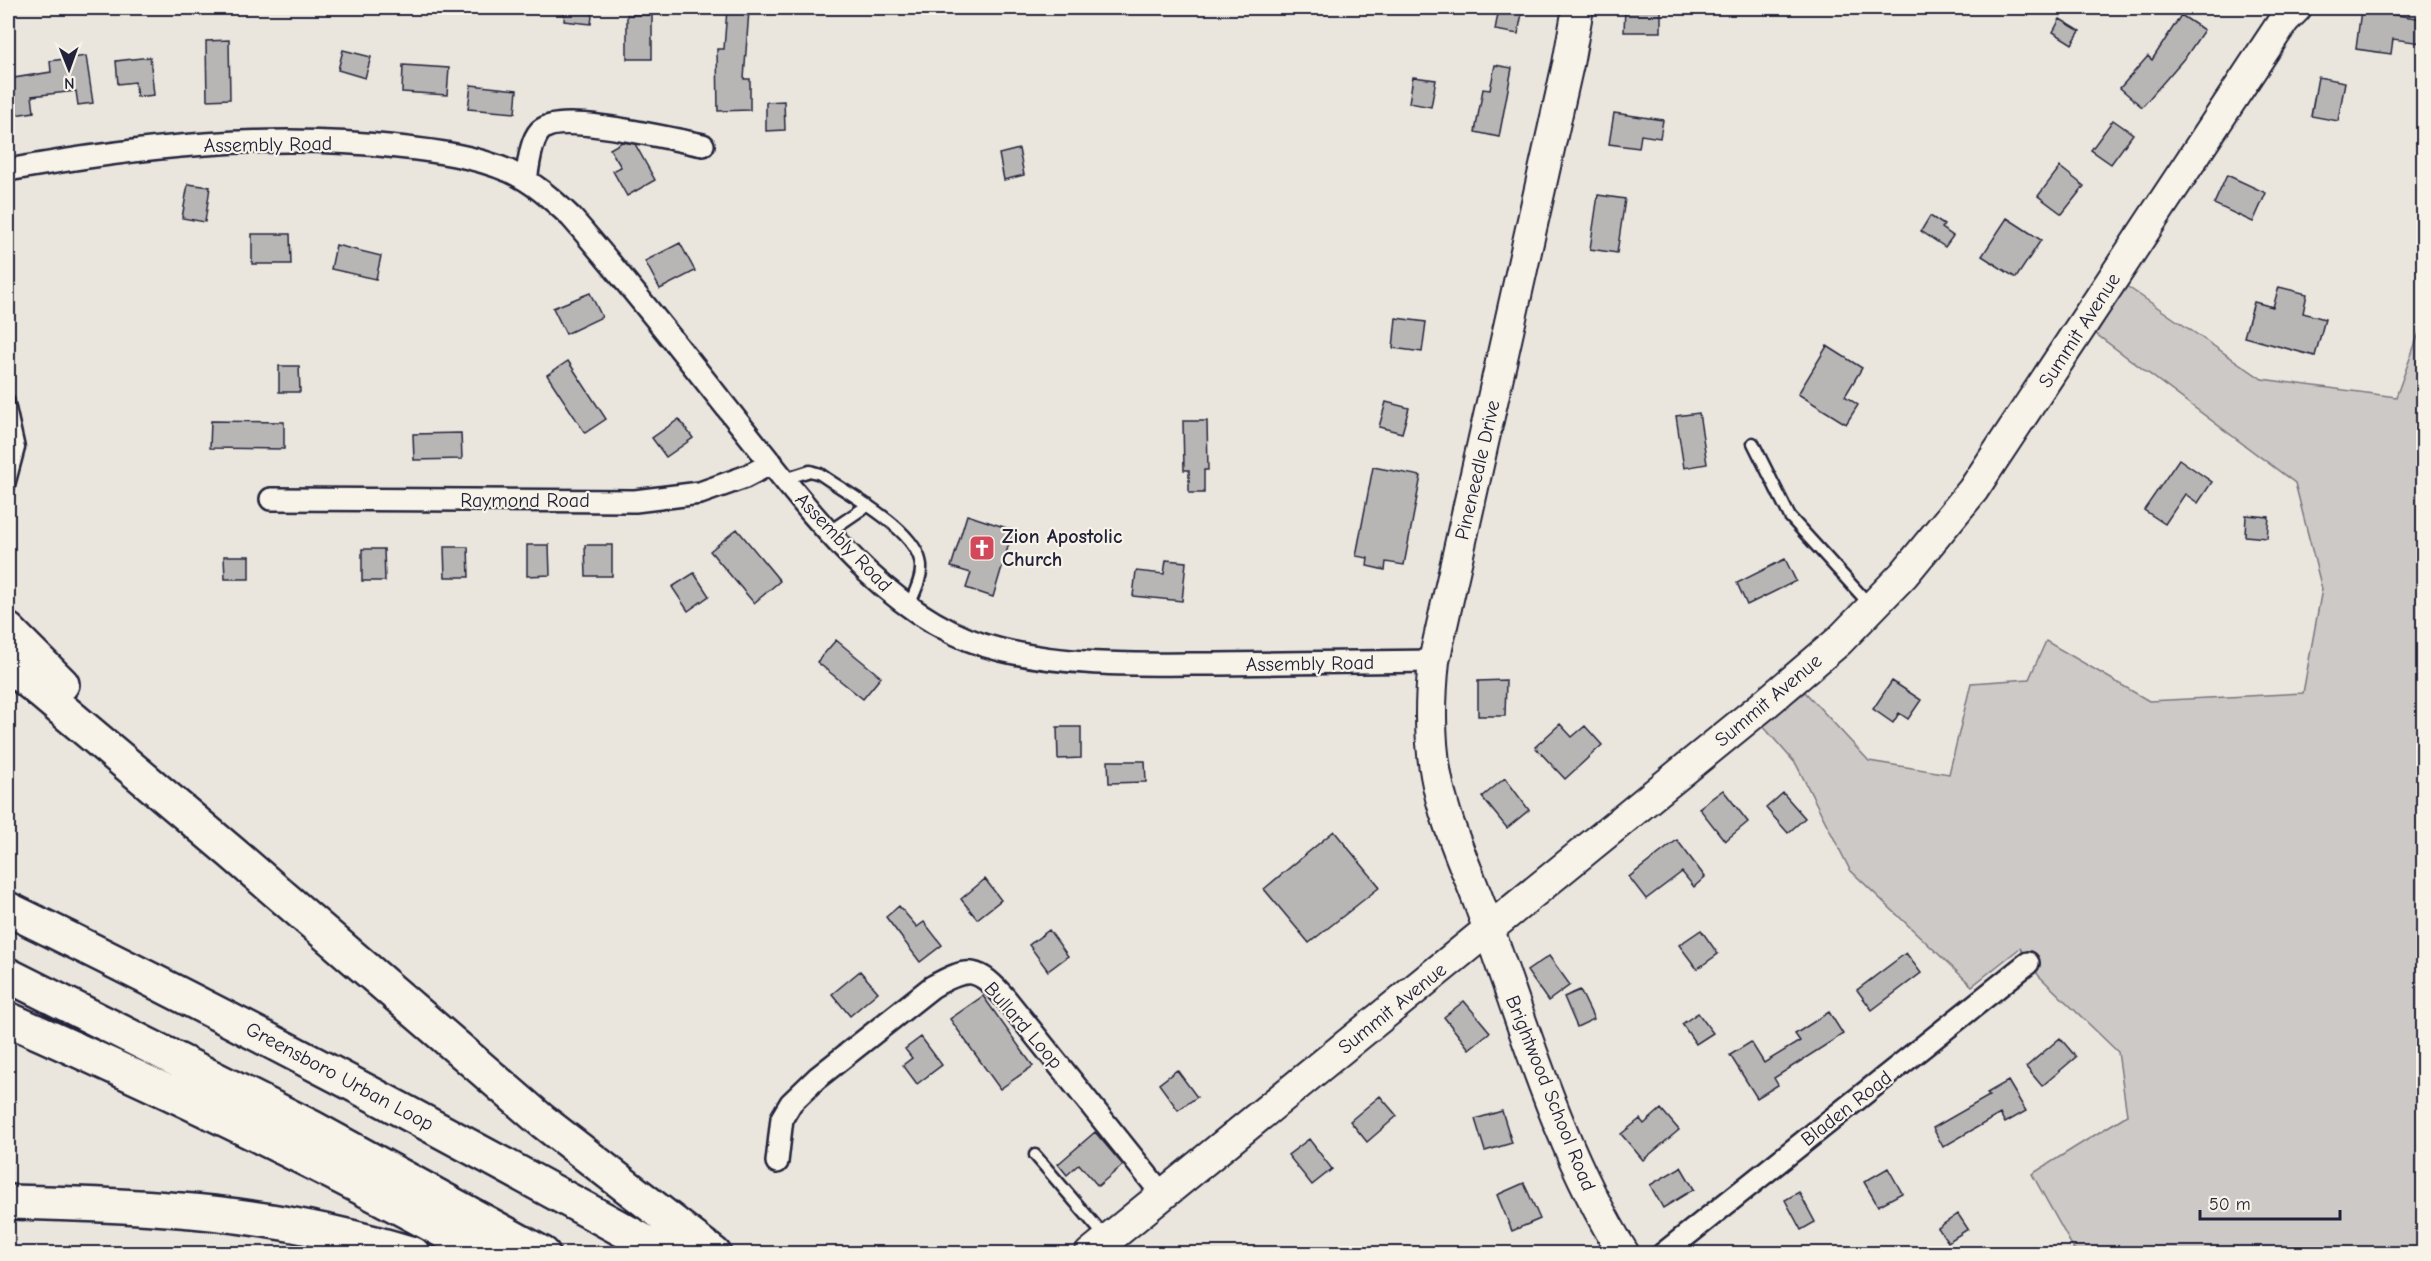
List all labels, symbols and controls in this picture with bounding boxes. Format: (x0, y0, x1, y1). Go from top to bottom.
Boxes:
north arrow (39, 39, 99, 99)
text: N (64, 74, 75, 92)
street label: Assembly Road (203, 132, 333, 157)
street label: Summit Avenue (2034, 269, 2125, 392)
street label: Pineneedle Drive (1450, 398, 1505, 542)
street label: Assembly Road (791, 488, 897, 597)
street label: Raymond Road (460, 489, 590, 512)
place label: Zion Apostolic Church (1002, 525, 1123, 571)
church icon: Zion Apostolic Church (967, 533, 997, 563)
street label: Summit Avenue (1710, 649, 1826, 752)
street label: Assembly Road (1245, 651, 1375, 676)
street label: Summit Avenue (1334, 958, 1451, 1059)
street label: Bullard Loop (980, 977, 1068, 1074)
street label: Brightwood School Road (1501, 992, 1600, 1194)
street label: Greensboro Urban Loop (242, 1017, 438, 1136)
street label: Bladen Road (1796, 1066, 1896, 1151)
scale bar (2200, 1183, 2340, 1221)
text: 50 m (2209, 1194, 2251, 1215)

